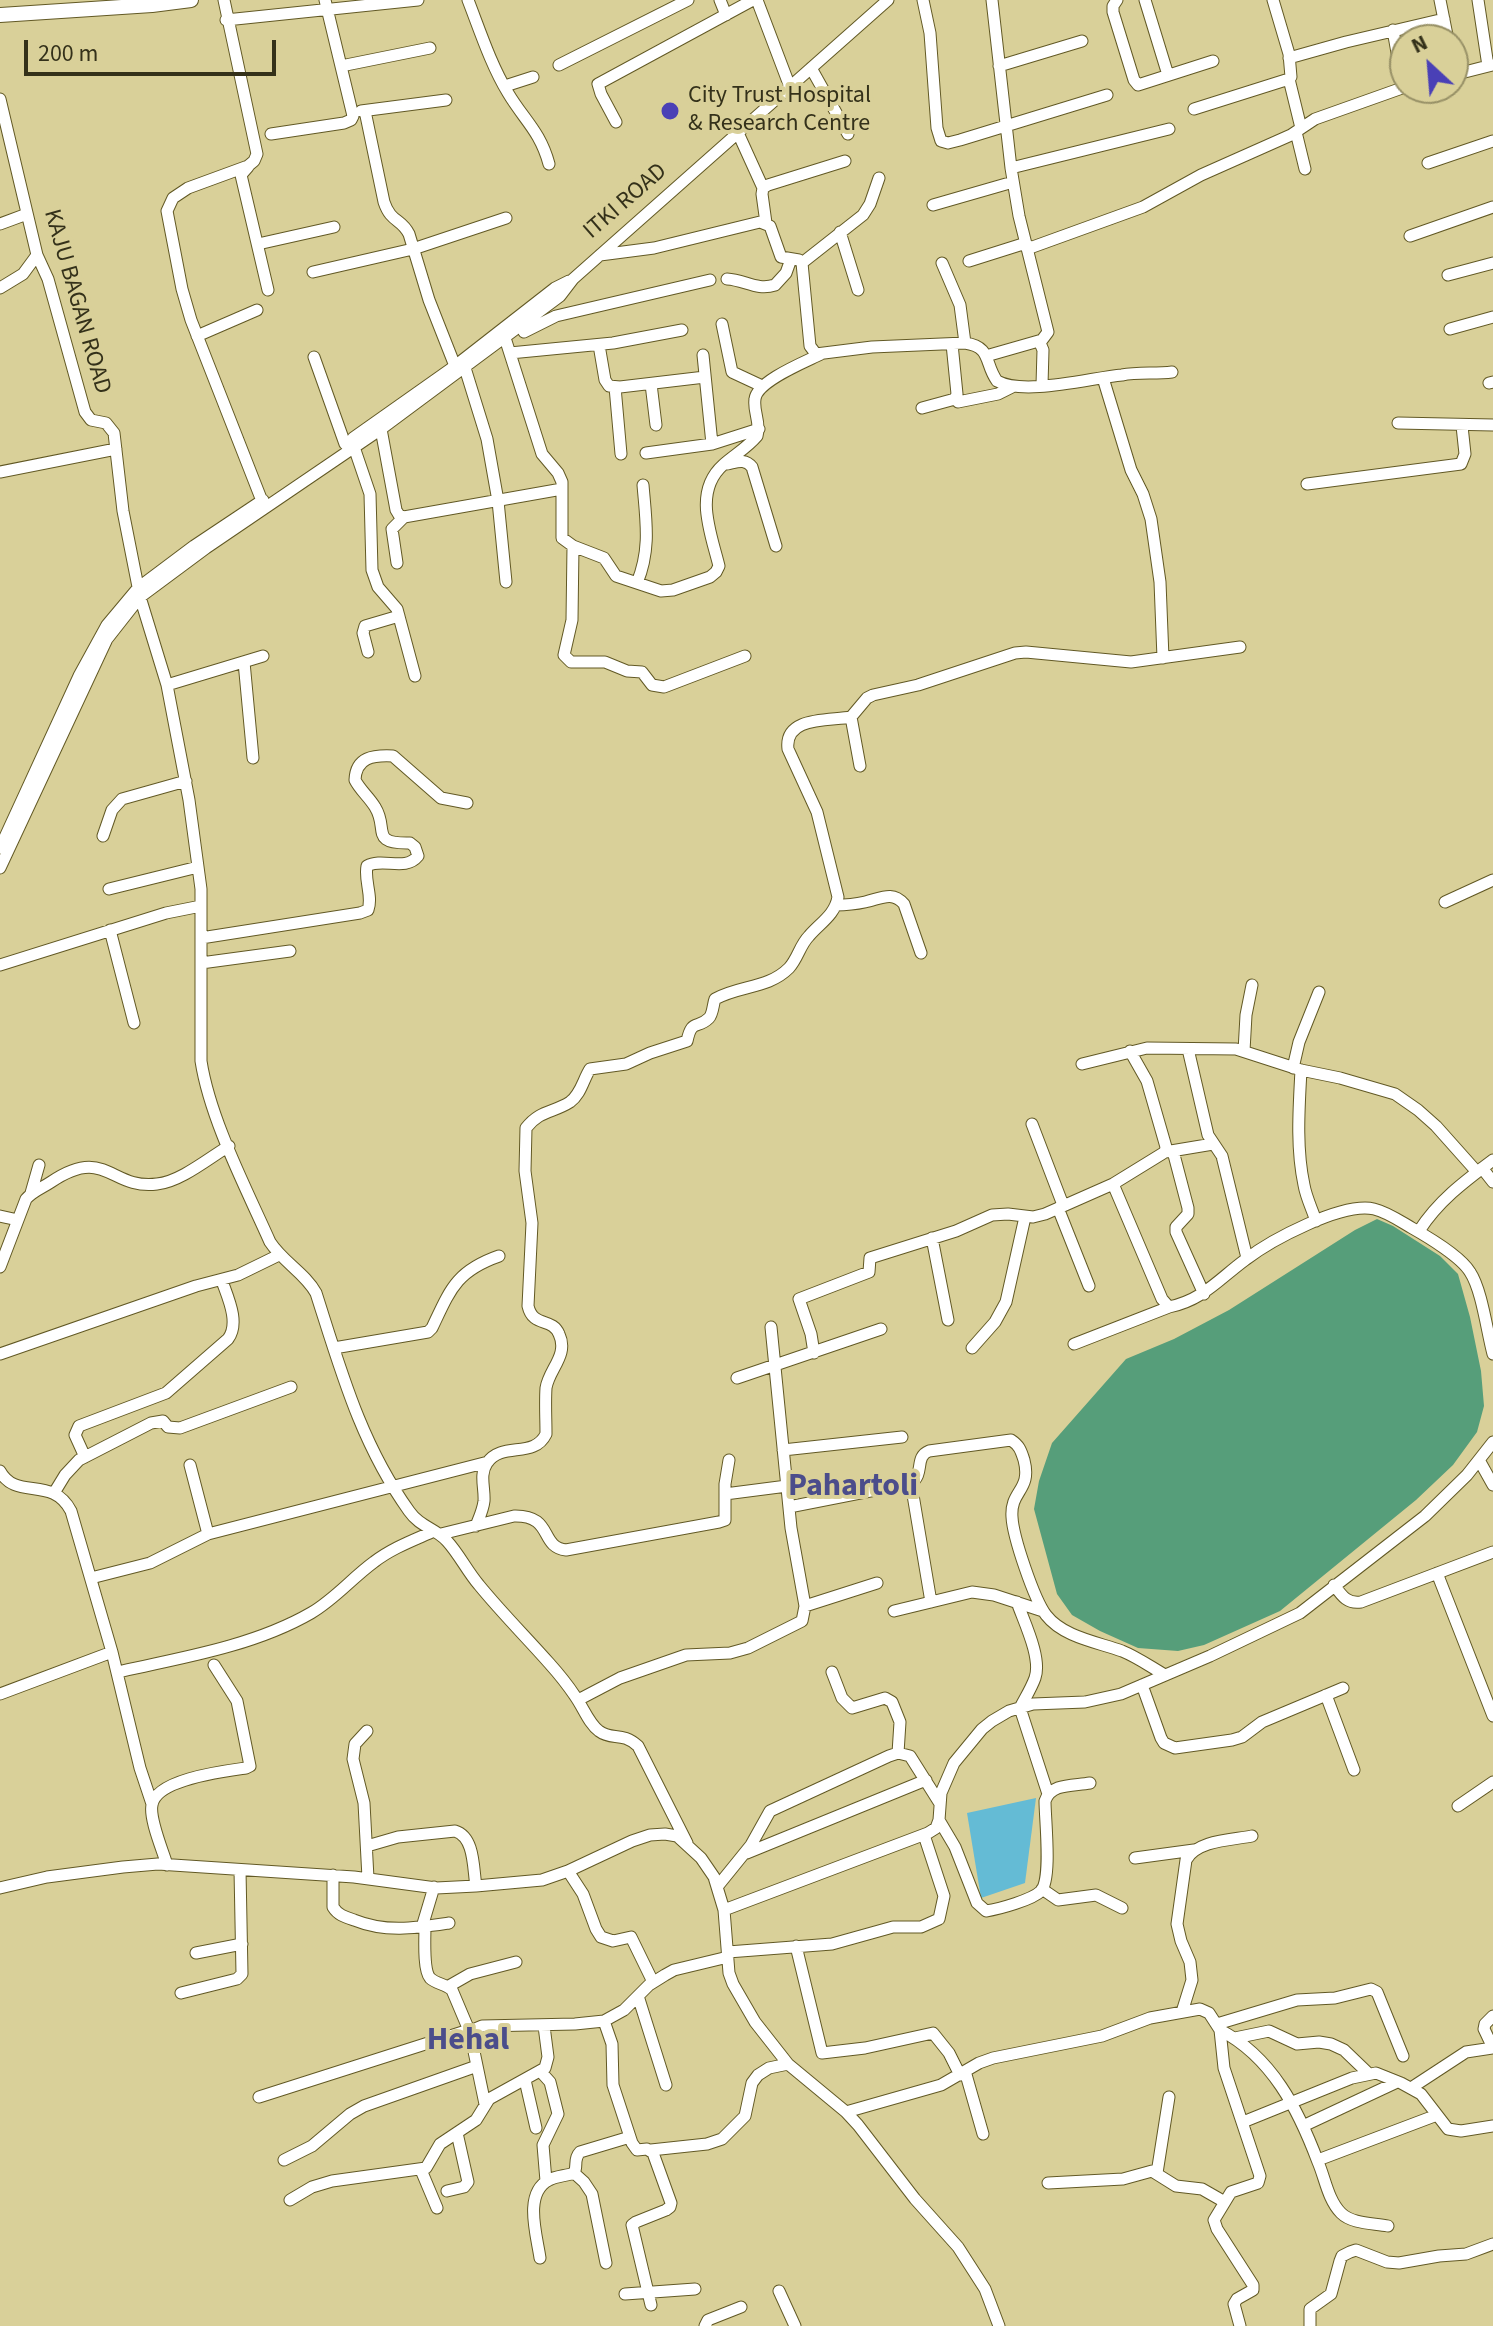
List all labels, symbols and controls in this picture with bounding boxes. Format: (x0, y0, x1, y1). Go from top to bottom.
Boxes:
scale bar (28, 24, 280, 74)
north arrow (1389, 24, 1469, 104)
text: N (1406, 27, 1433, 62)
text: 200 m (38, 36, 98, 71)
place label: City Trust Hospital & Research Centre (688, 83, 871, 139)
marker: City Trust Hospital & Research Centre (659, 100, 681, 122)
street label: ITKI ROAD (578, 158, 674, 246)
street label: KAJU BAGAN ROAD (36, 206, 116, 398)
district label: Pahartoli (788, 1469, 918, 1507)
district label: Hehal (427, 2023, 509, 2061)

